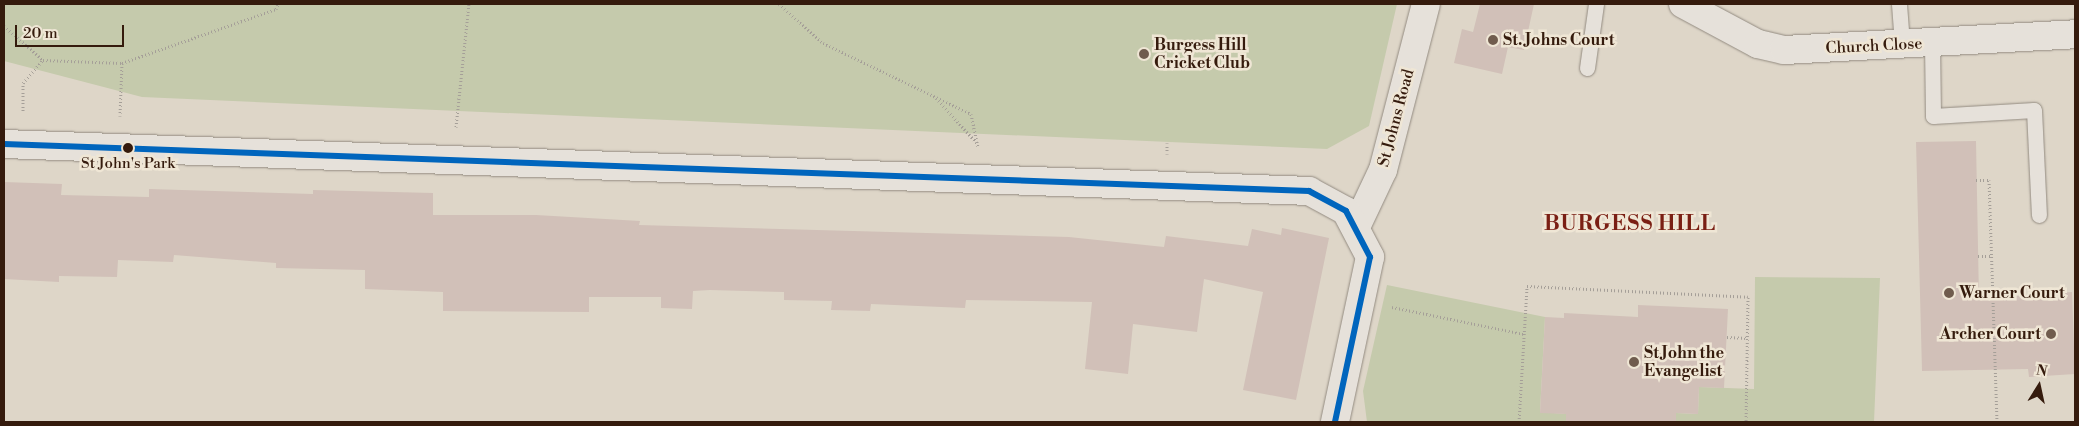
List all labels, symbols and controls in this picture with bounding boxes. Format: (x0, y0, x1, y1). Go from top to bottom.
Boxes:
scale bar (18, 15, 126, 47)
text: 20 m (23, 24, 58, 43)
place label: St. Johns Court (1503, 30, 1614, 50)
marker: St. Johns Court (1487, 34, 1499, 46)
street label: Church Close (1825, 34, 1923, 58)
place label: Burgess Hill Cricket Club (1154, 35, 1250, 73)
marker: Burgess Hill Cricket Club (1138, 48, 1150, 60)
street label: St Johns Road (1374, 67, 1418, 169)
marker: St John's Park (123, 143, 133, 153)
place label: St John's Park (81, 155, 175, 173)
district label: BURGESS HILL (1543, 211, 1717, 237)
place label: Warner Court (1959, 283, 2065, 303)
marker: Warner Court (1943, 287, 1955, 299)
place label: Archer Court (1939, 324, 2041, 344)
marker: Archer Court (2045, 328, 2057, 340)
place label: St John the Evangelist (1644, 343, 1724, 381)
marker: St John the Evangelist (1628, 356, 1640, 368)
north arrow (2014, 361, 2064, 411)
text: N (2035, 361, 2049, 381)

